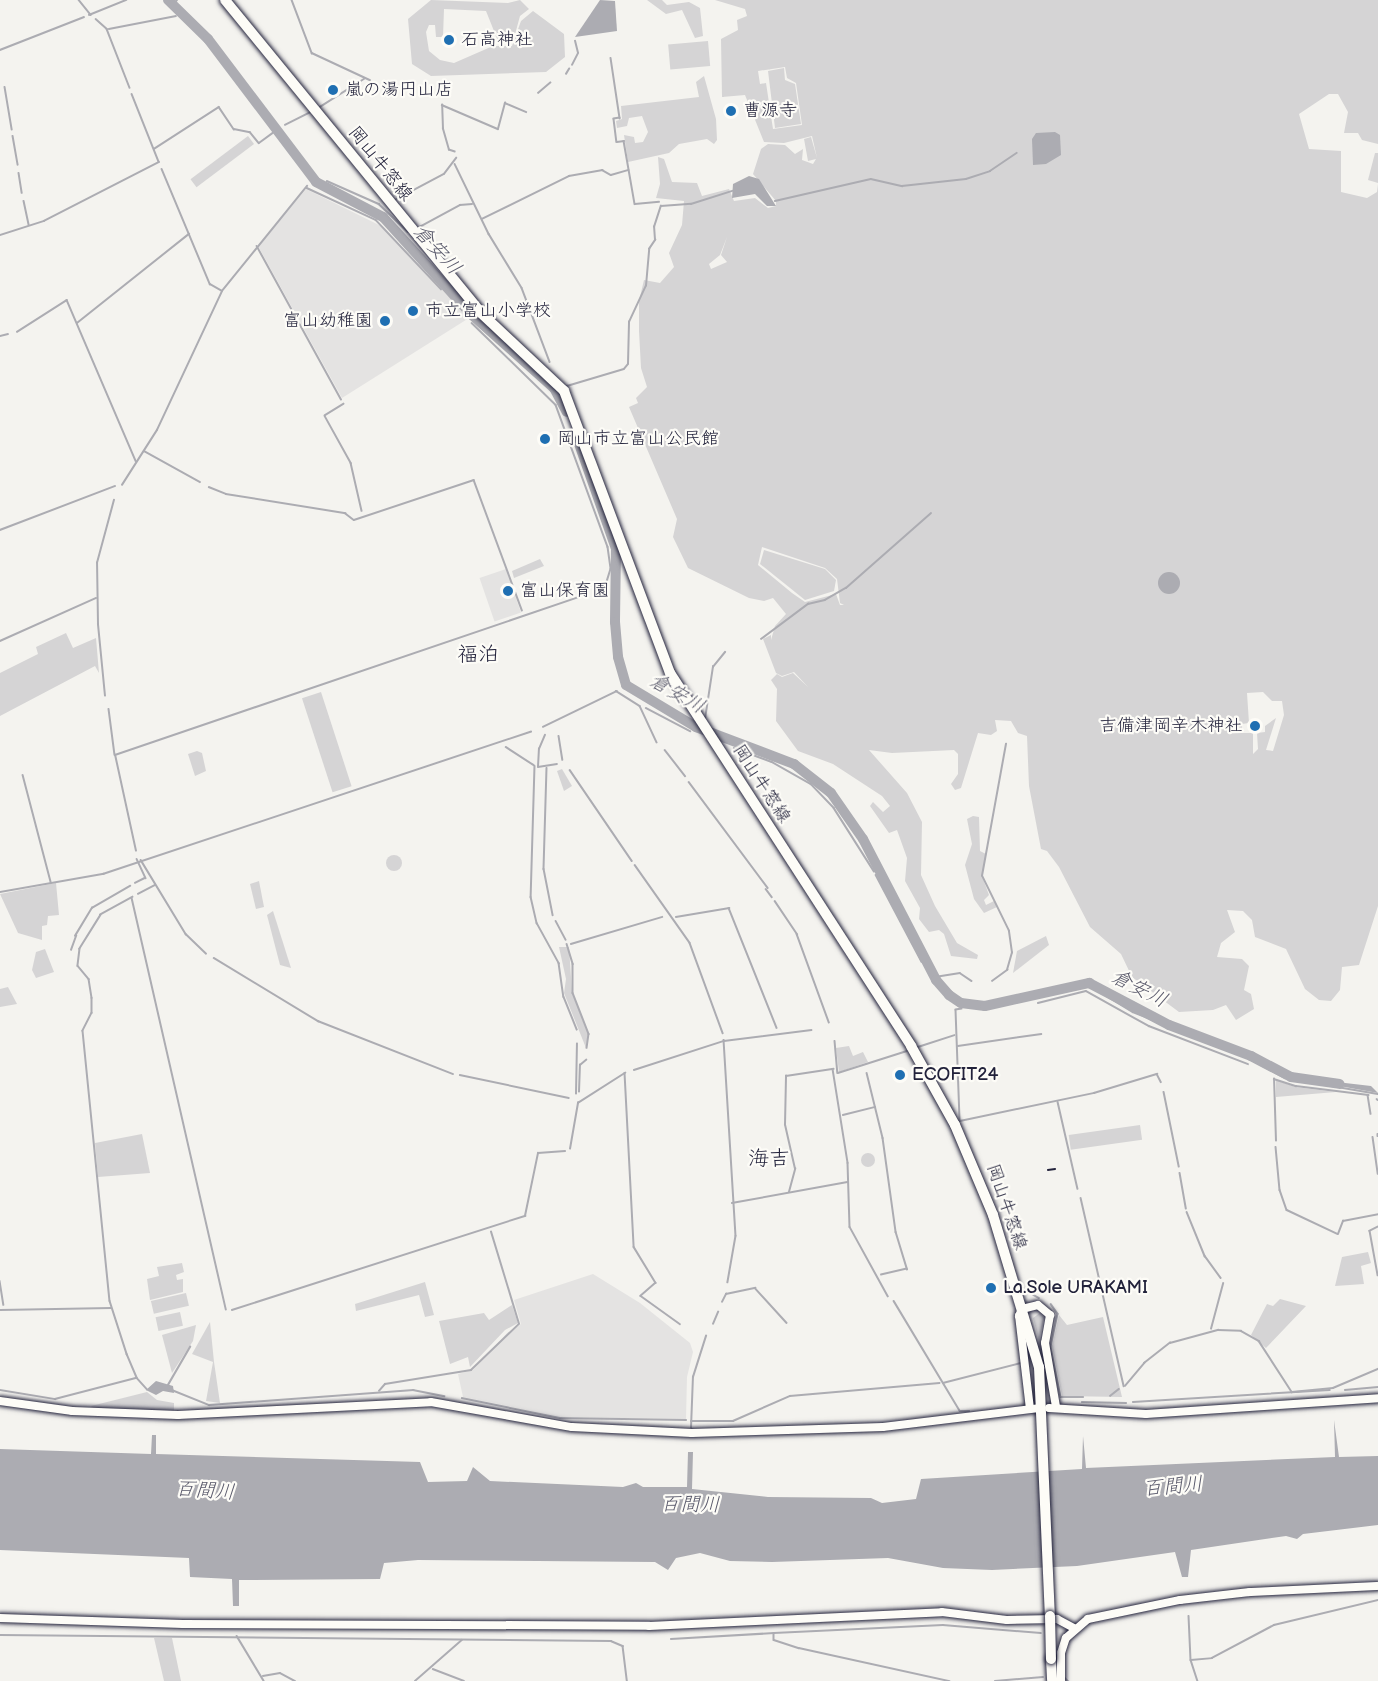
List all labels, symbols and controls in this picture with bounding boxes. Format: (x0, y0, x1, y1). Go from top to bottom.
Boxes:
place label: 石高神社 (461, 29, 533, 51)
marker: 石高神社 (442, 33, 456, 47)
place label: 嵐の湯円山店 (345, 79, 453, 101)
marker: 嵐の湯円山店 (326, 83, 340, 97)
place label: 曹源寺 (743, 100, 797, 122)
marker: 曹源寺 (724, 104, 738, 118)
street label: 岡山牛窓線 (343, 122, 417, 206)
water label: 倉安川 (408, 220, 466, 280)
place label: 市立富山小学校 (425, 300, 551, 322)
marker: 市立富山小学校 (406, 304, 420, 318)
place label: 富山幼稚園 (283, 310, 373, 332)
marker: 富山幼稚園 (378, 314, 392, 328)
place label: 岡山市立富山公民館 (557, 428, 719, 450)
marker: 岡山市立富山公民館 (538, 432, 552, 446)
place label: 富山保育園 (520, 580, 610, 602)
marker: 富山保育園 (501, 584, 515, 598)
district label: 福泊 (457, 642, 499, 668)
water label: 倉安川 (645, 669, 709, 719)
place label: 吉備津岡辛木神社 (1099, 715, 1243, 737)
marker: 吉備津岡辛木神社 (1248, 719, 1262, 733)
street label: 岡山牛窓線 (727, 740, 795, 828)
water label: 倉安川 (1107, 965, 1171, 1013)
place label: ECOFIT24 (912, 1064, 999, 1086)
marker: ECOFIT24 (893, 1068, 907, 1082)
district label: 海吉 (748, 1146, 790, 1172)
street label: 岡山牛窓線 (981, 1161, 1031, 1253)
place label: La.Sole URAKAMI (1003, 1277, 1148, 1299)
marker: La.Sole URAKAMI (984, 1281, 998, 1295)
water label: 百間川 (1142, 1472, 1204, 1502)
water label: 百間川 (174, 1477, 236, 1505)
water label: 百間川 (660, 1492, 720, 1518)

